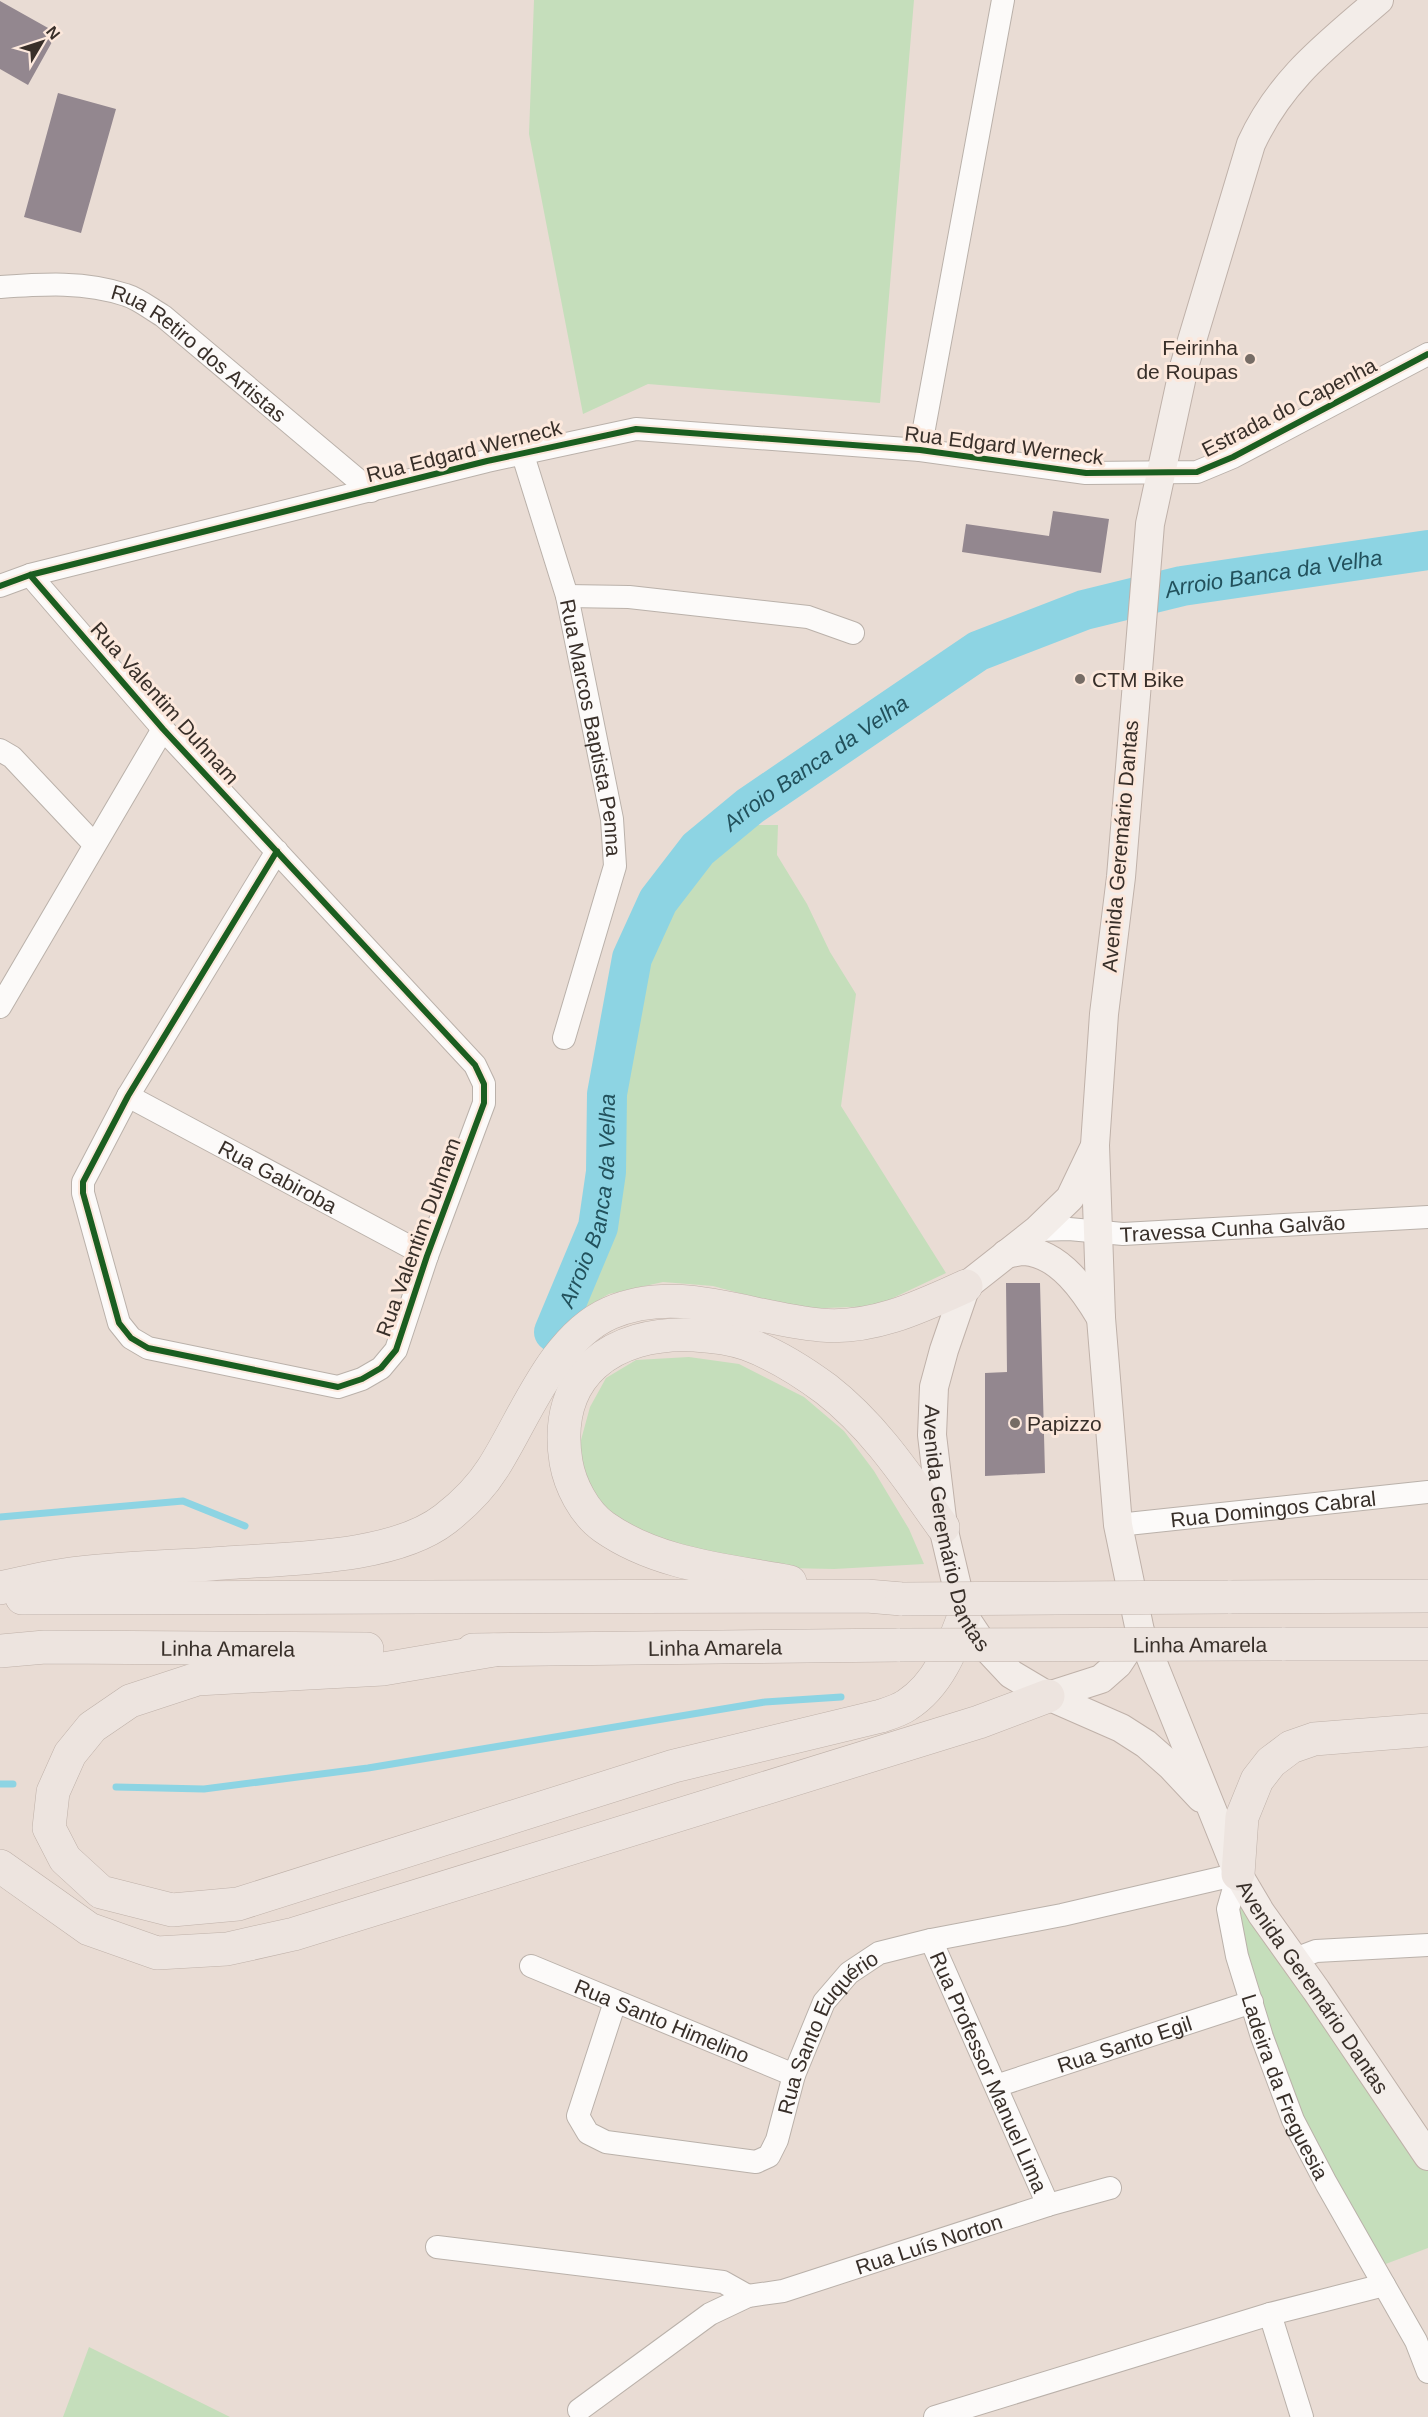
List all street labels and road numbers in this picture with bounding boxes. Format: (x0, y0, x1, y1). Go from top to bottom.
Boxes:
street label: Rua Retiro dos Artistas (109, 280, 291, 426)
street label: Estrada do Capenha (1198, 353, 1380, 461)
street label: Rua Edgard Werneck (364, 415, 564, 486)
street label: Rua Edgard Werneck (903, 421, 1105, 469)
street label: Rua Marcos Baptista Penna (556, 597, 626, 857)
street label: Rua Valentim Duhnam (86, 617, 244, 789)
street label: Avenida Geremário Dantas (1098, 719, 1142, 973)
street label: Rua Gabiroba (215, 1135, 341, 1217)
street label: Rua Valentim Duhnam (371, 1135, 465, 1339)
street label: Travessa Cunha Galvão (1119, 1210, 1346, 1246)
street label: Avenida Geremário Dantas (920, 1404, 995, 1655)
street label: Rua Domingos Cabral (1169, 1486, 1377, 1531)
street label: Linha Amarela (1133, 1633, 1268, 1656)
street label: Linha Amarela (648, 1635, 783, 1659)
street label: Linha Amarela (161, 1636, 295, 1660)
street label: Avenida Geremário Dantas (1233, 1876, 1394, 2098)
street label: Rua Santo Euquério (773, 1946, 882, 2117)
street label: Rua Professor Manuel Lima (926, 1948, 1052, 2196)
street label: Rua Santo Himelino (571, 1974, 753, 2067)
street label: Ladeira da Freguesia (1238, 1991, 1334, 2183)
street label: Rua Santo Egil (1054, 2011, 1194, 2077)
street label: Rua Luís Norton (852, 2209, 1005, 2278)

